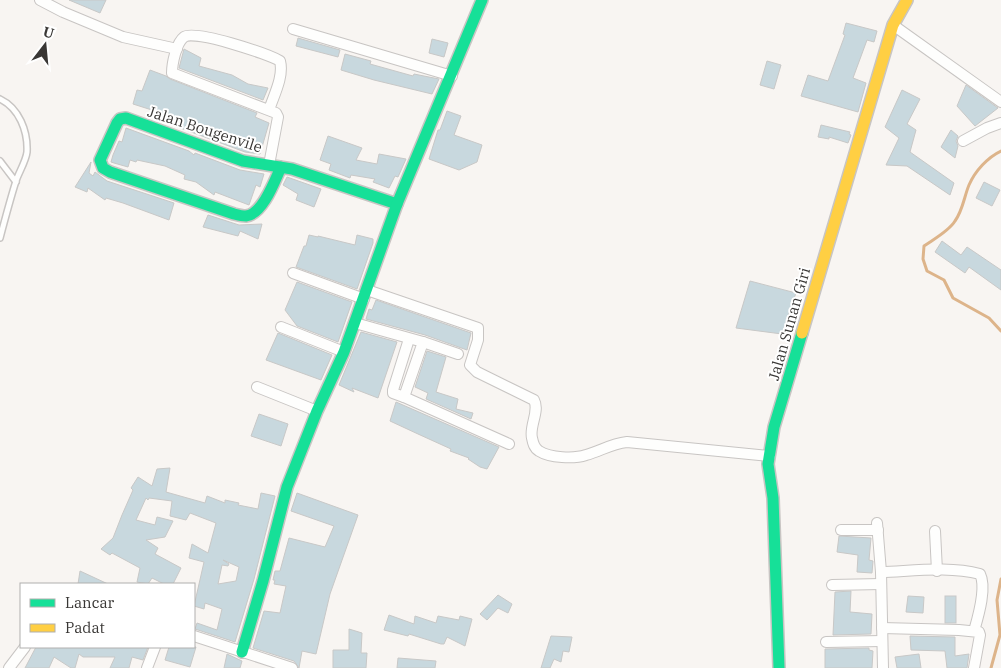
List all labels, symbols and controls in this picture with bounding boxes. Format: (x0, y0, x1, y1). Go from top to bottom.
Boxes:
north arrow (20, 20, 70, 70)
text: U (41, 22, 56, 43)
street label: Jalan Bougenvile (145, 102, 265, 156)
street label: Jalan Sunan Giri (764, 265, 814, 383)
legend (20, 583, 195, 648)
text: Lancar (65, 593, 115, 612)
text: Padat (65, 618, 105, 637)

